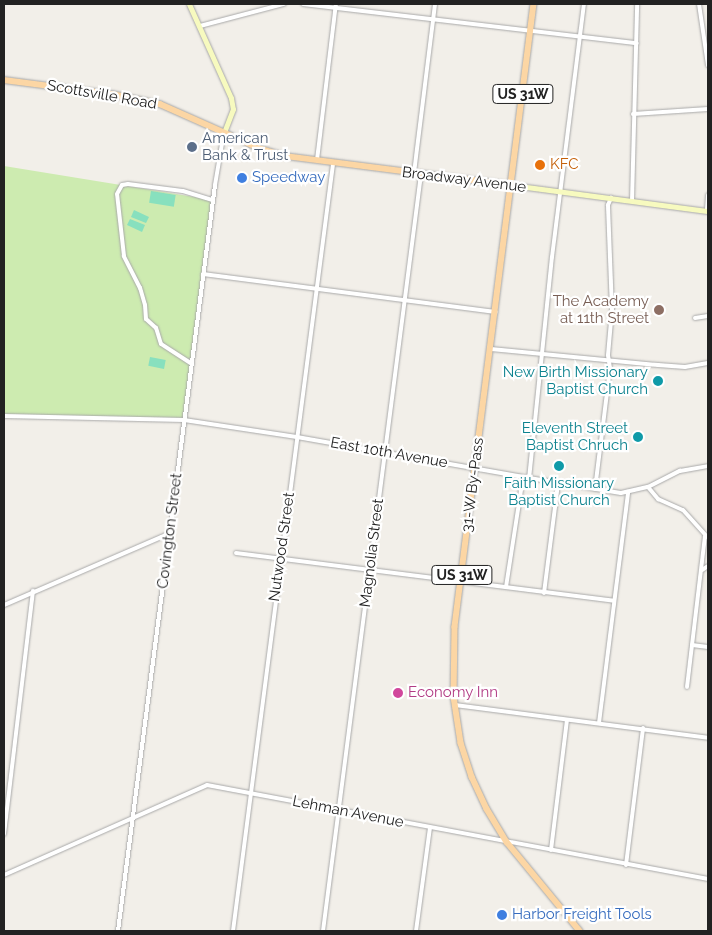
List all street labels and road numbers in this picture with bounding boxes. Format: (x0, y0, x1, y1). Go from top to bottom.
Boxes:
street label: Scottsville Road (46, 76, 158, 114)
road number: US 31W (492, 82, 554, 106)
street label: Broadway Avenue (400, 163, 528, 197)
street label: East 10th Avenue (329, 434, 449, 472)
street label: 31-W By-Pass (458, 436, 488, 534)
street label: Covington Street (154, 472, 186, 590)
street label: Nutwood Street (265, 491, 299, 603)
street label: Magnolia Street (356, 498, 388, 608)
road number: US 31W (431, 564, 493, 586)
street label: Lehman Avenue (291, 792, 405, 832)

